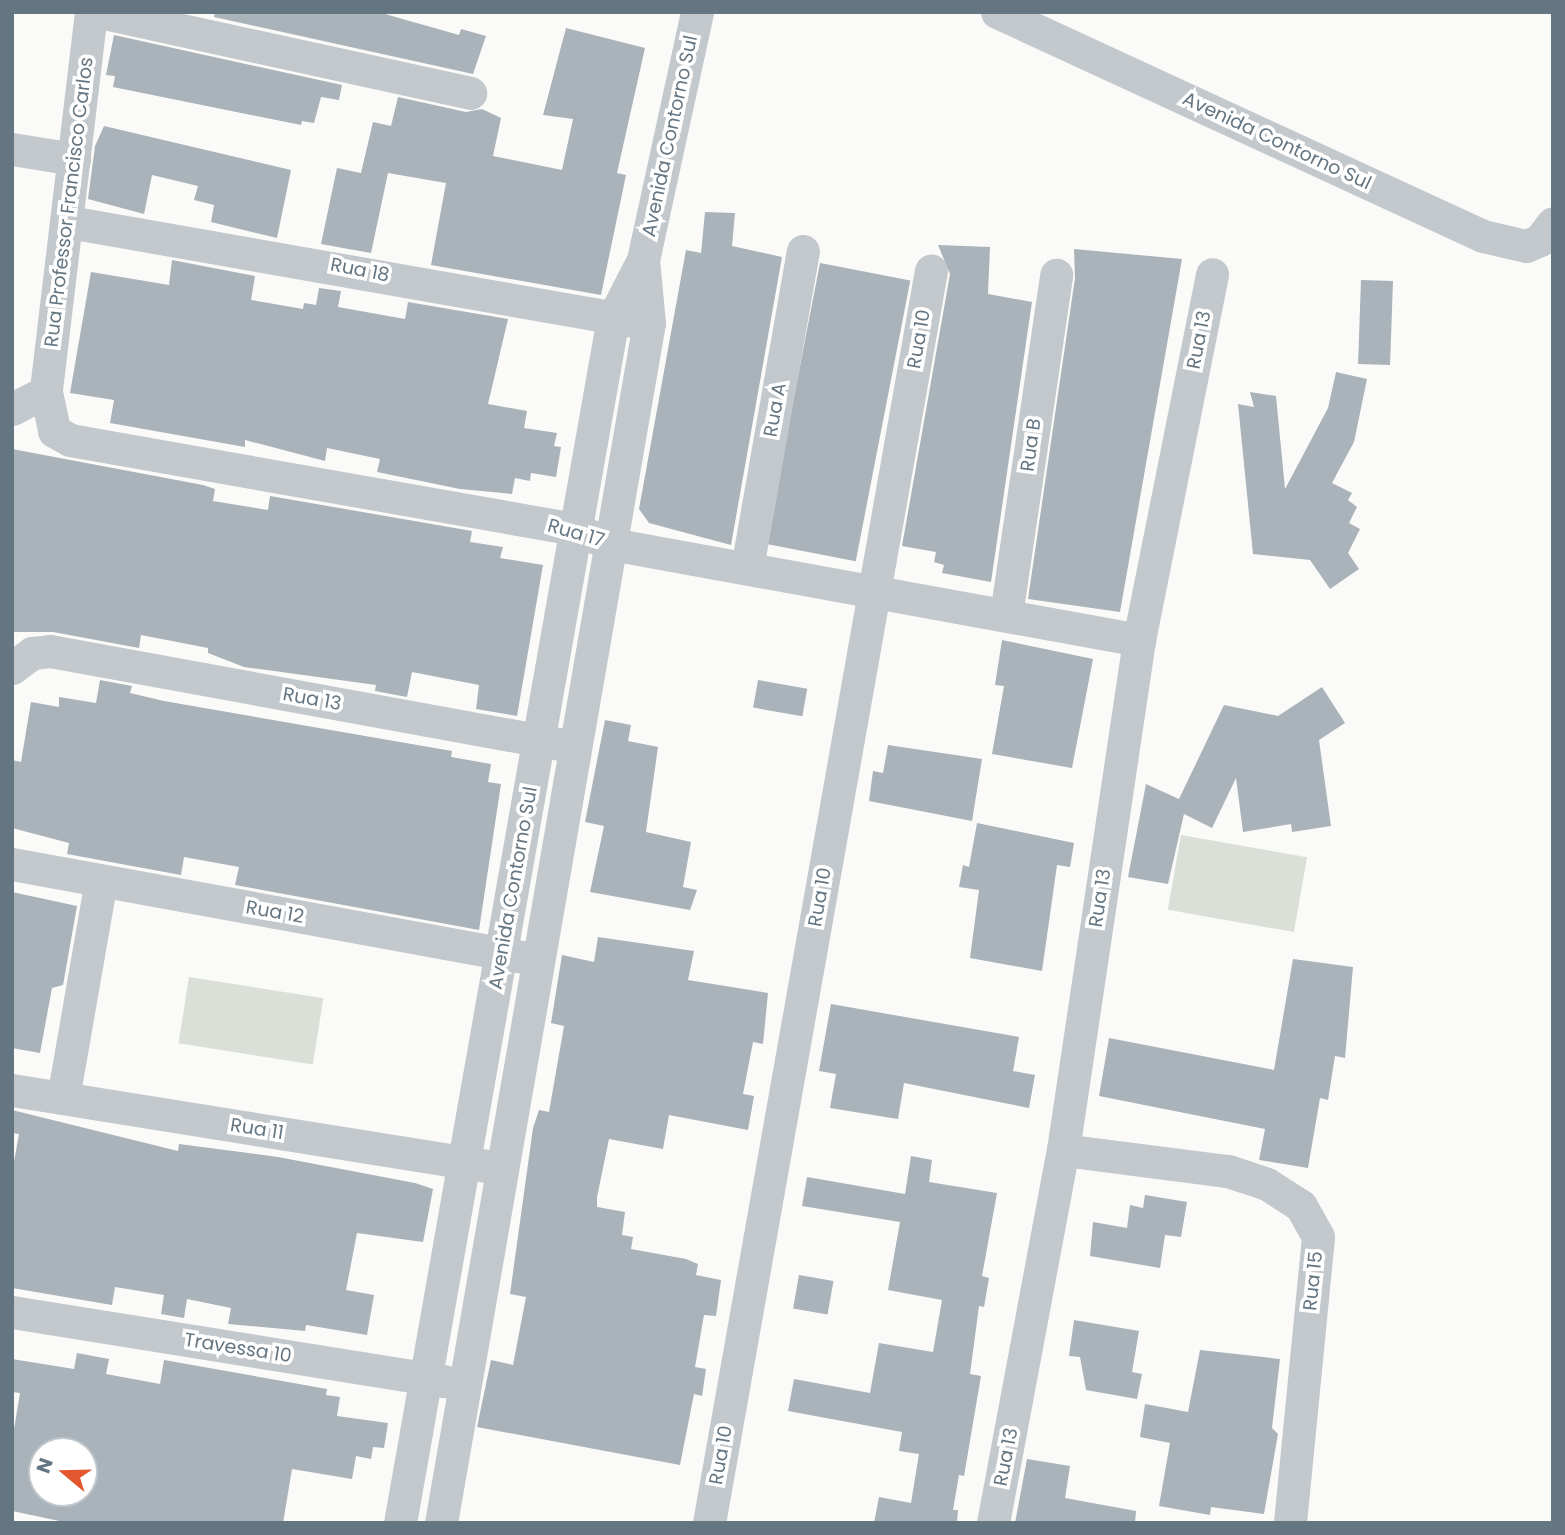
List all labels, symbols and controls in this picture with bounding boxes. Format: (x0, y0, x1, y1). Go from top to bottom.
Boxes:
street label: Avenida Contorno Sul (637, 33, 703, 239)
street label: Rua Professor Francisco Carlos (40, 56, 98, 348)
street label: Avenida Contorno Sul (1179, 87, 1375, 195)
street label: Rua 18 (329, 253, 391, 287)
street label: Rua 10 (903, 308, 935, 370)
street label: Rua 13 (1182, 309, 1216, 371)
street label: Rua A (759, 381, 791, 439)
street label: Rua B (1016, 417, 1046, 473)
street label: Rua 17 (545, 514, 607, 552)
street label: Rua 13 (281, 683, 343, 715)
street label: Avenida Contorno Sul (484, 785, 542, 991)
street label: Rua 10 (804, 866, 836, 928)
street label: Rua 13 (1084, 867, 1116, 929)
street label: Rua 12 (244, 896, 306, 928)
street label: Rua 11 (229, 1114, 285, 1144)
street label: Rua 15 (1299, 1250, 1327, 1312)
street label: Travessa 10 (183, 1328, 293, 1368)
street label: Rua 10 (705, 1424, 737, 1486)
street label: Rua 13 (989, 1426, 1023, 1488)
north arrow (28, 1437, 98, 1507)
text: N (29, 1455, 60, 1477)

